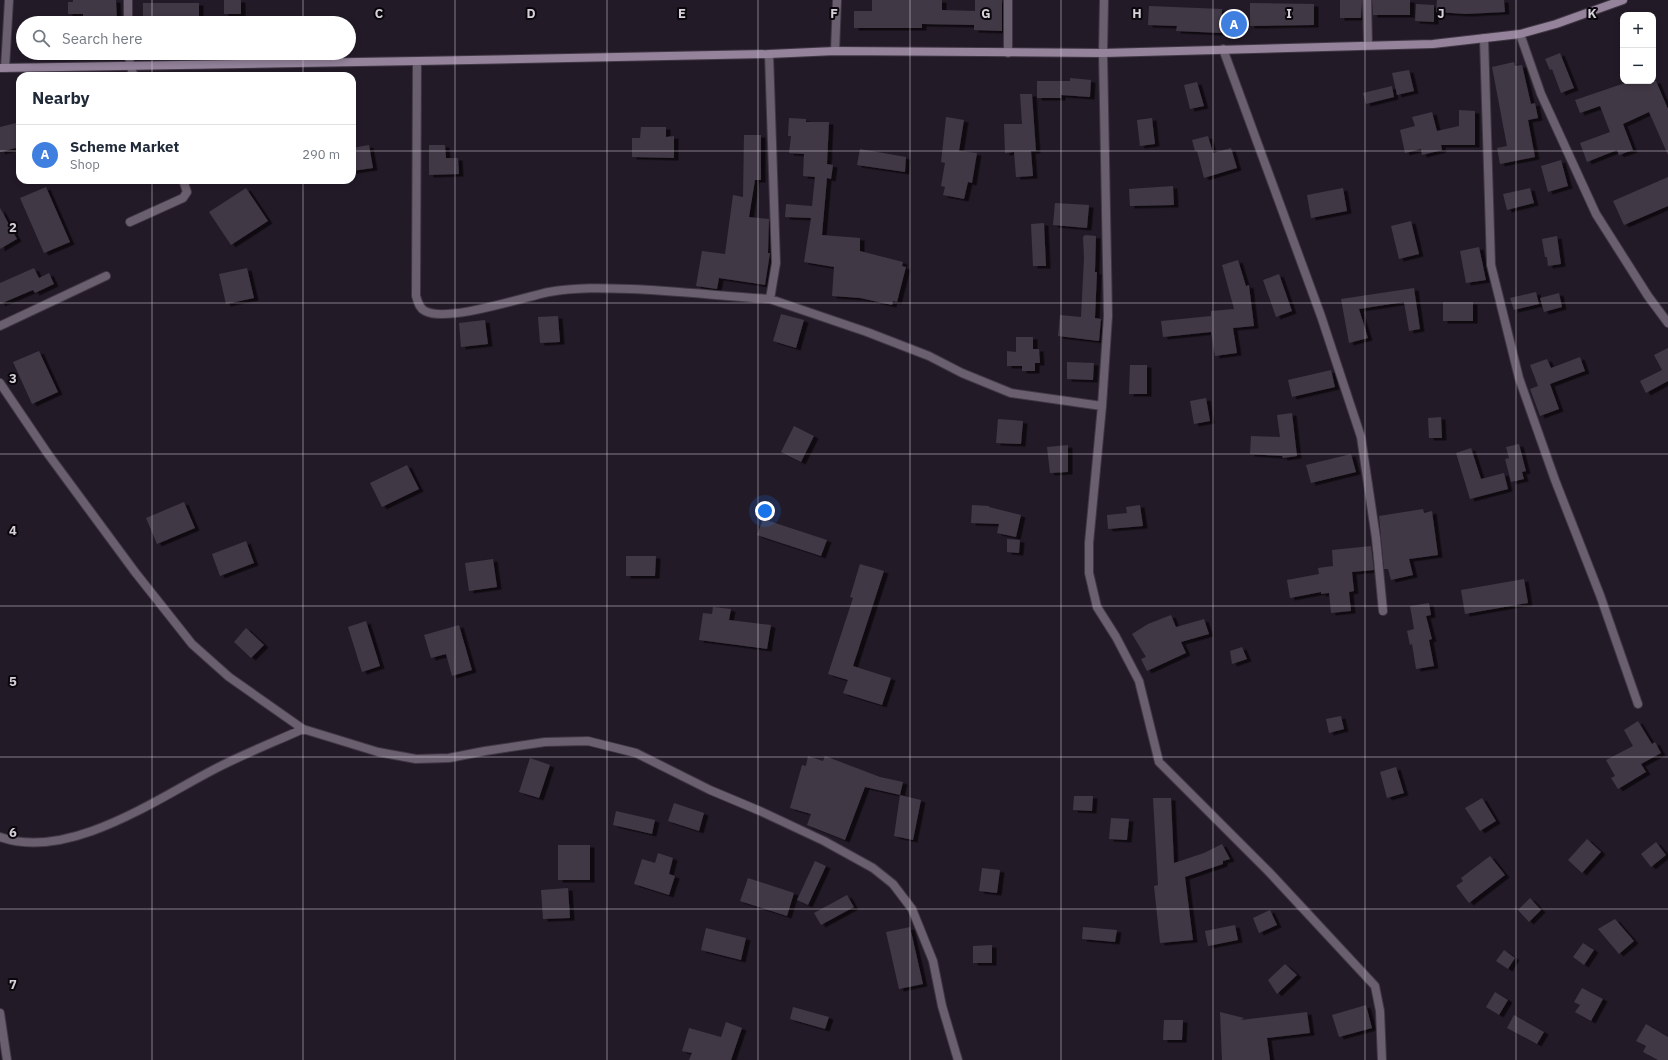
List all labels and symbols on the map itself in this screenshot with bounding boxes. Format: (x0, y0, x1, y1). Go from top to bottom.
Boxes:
text: C (375, 5, 384, 22)
text: D (526, 5, 536, 22)
text: E (678, 5, 686, 22)
text: F (830, 5, 838, 22)
text: G (981, 5, 991, 22)
text: H (1132, 5, 1142, 22)
text: I (1286, 5, 1292, 22)
text: J (1437, 5, 1445, 22)
text: K (1587, 5, 1597, 22)
pin: A (1221, 9, 1247, 39)
text: 2 (9, 219, 17, 236)
text: 3 (9, 370, 17, 387)
your location (755, 501, 775, 521)
text: 4 (9, 522, 17, 539)
text: 5 (9, 673, 17, 690)
text: 6 (9, 824, 17, 841)
text: 7 (9, 976, 17, 993)

